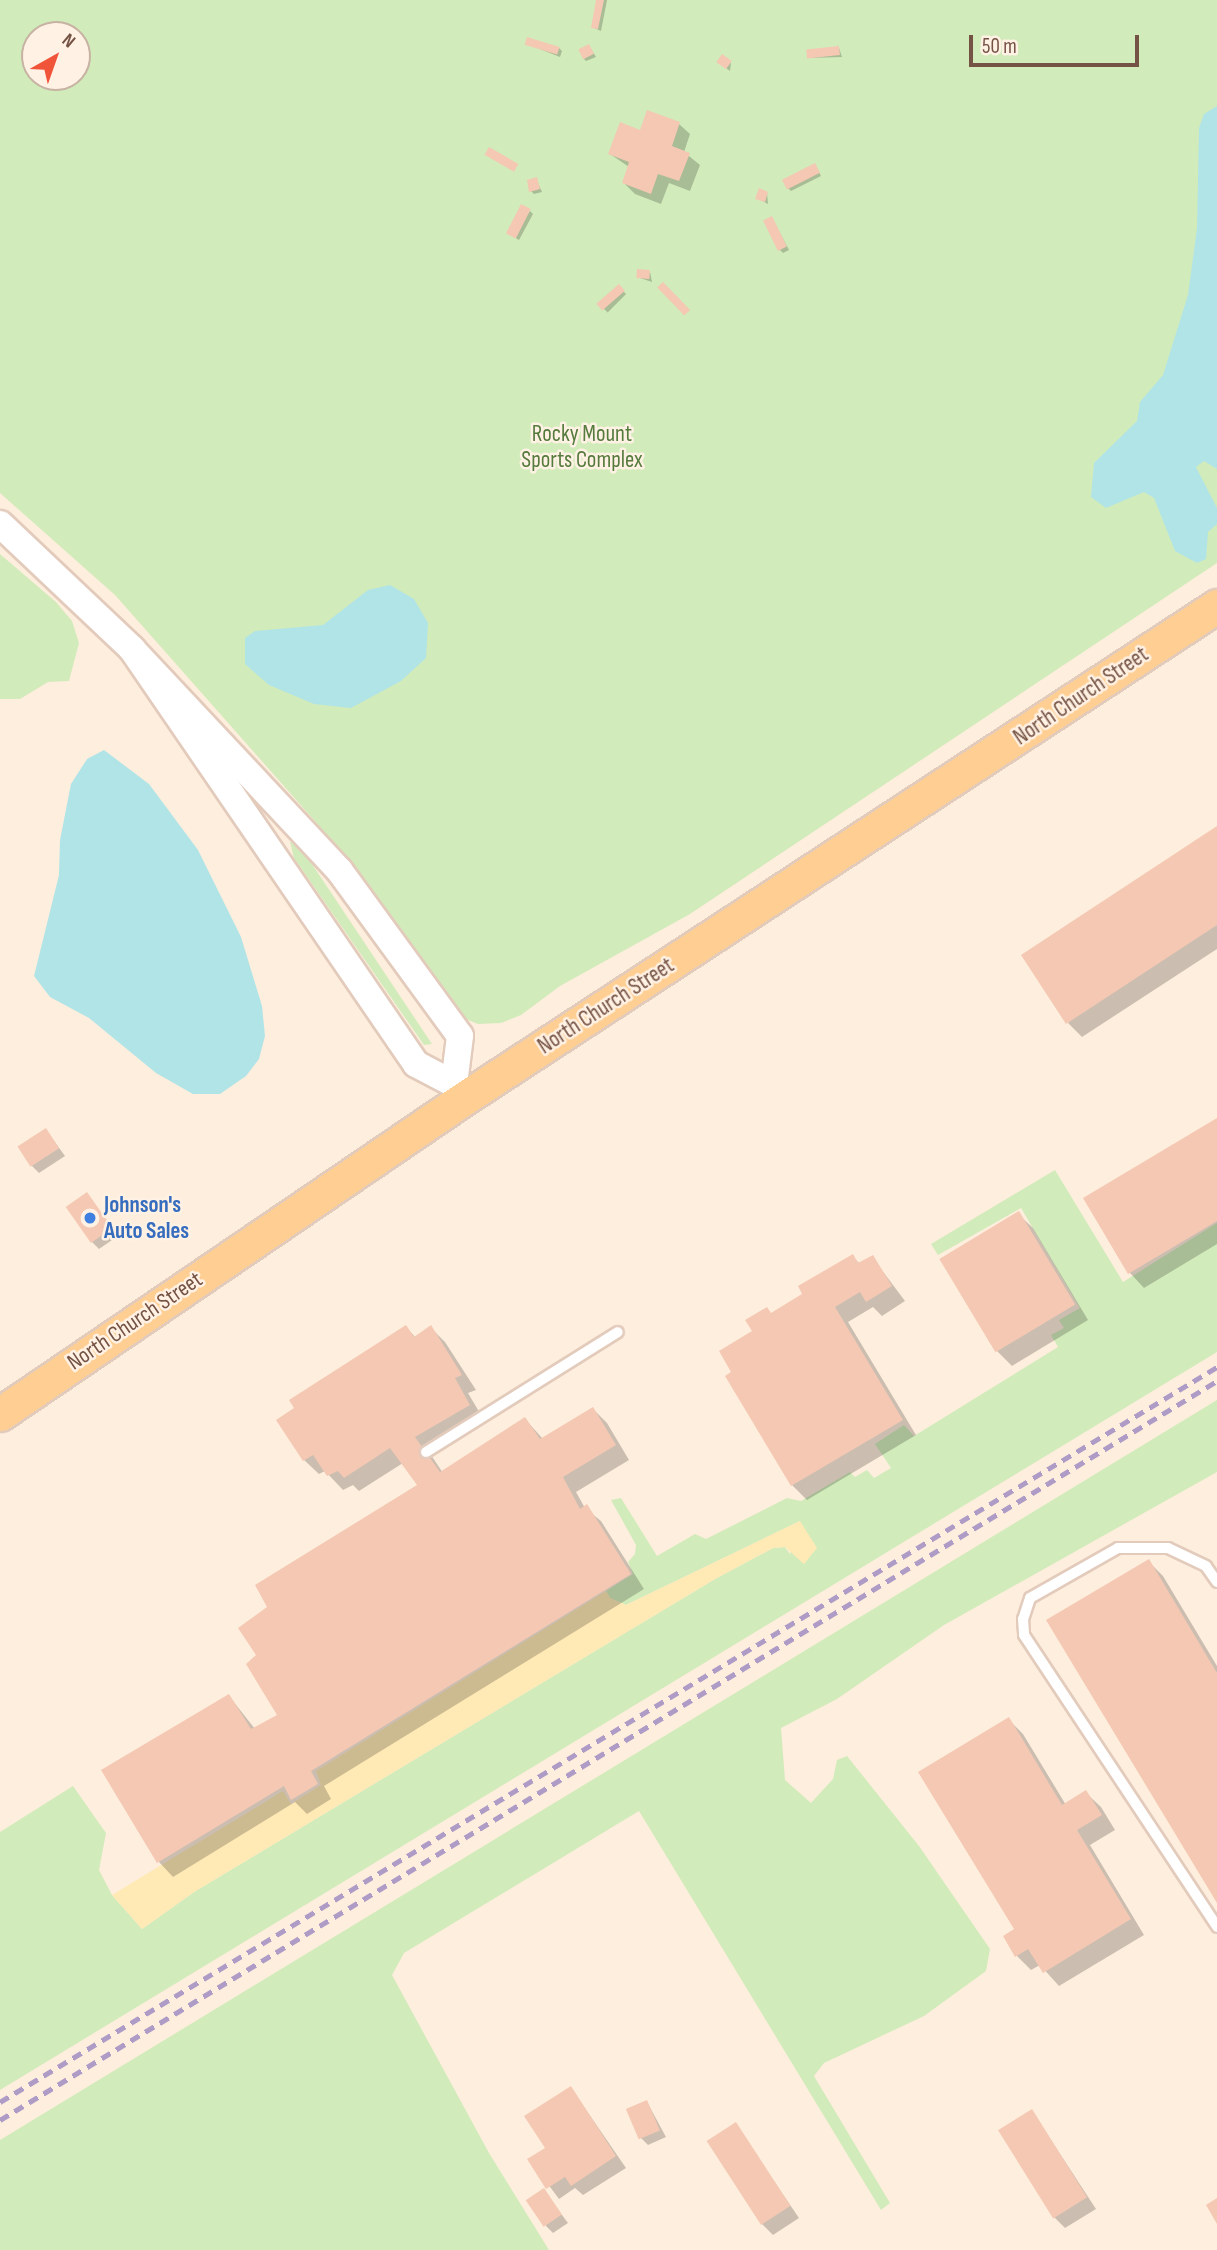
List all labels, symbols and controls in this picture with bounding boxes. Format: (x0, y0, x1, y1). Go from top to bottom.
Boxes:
north arrow (21, 21, 91, 91)
scale bar (972, 21, 1142, 65)
text: N (57, 29, 80, 53)
text: 50 m (982, 34, 1017, 59)
park label: Rocky Mount Sports Complex (521, 420, 643, 474)
street label: North Church Street (1008, 641, 1154, 751)
street label: North Church Street (533, 952, 679, 1060)
place label: Johnson's Auto Sales (104, 1191, 189, 1245)
marker: Johnson's Auto Sales (82, 1210, 98, 1226)
street label: North Church Street (62, 1266, 208, 1376)

